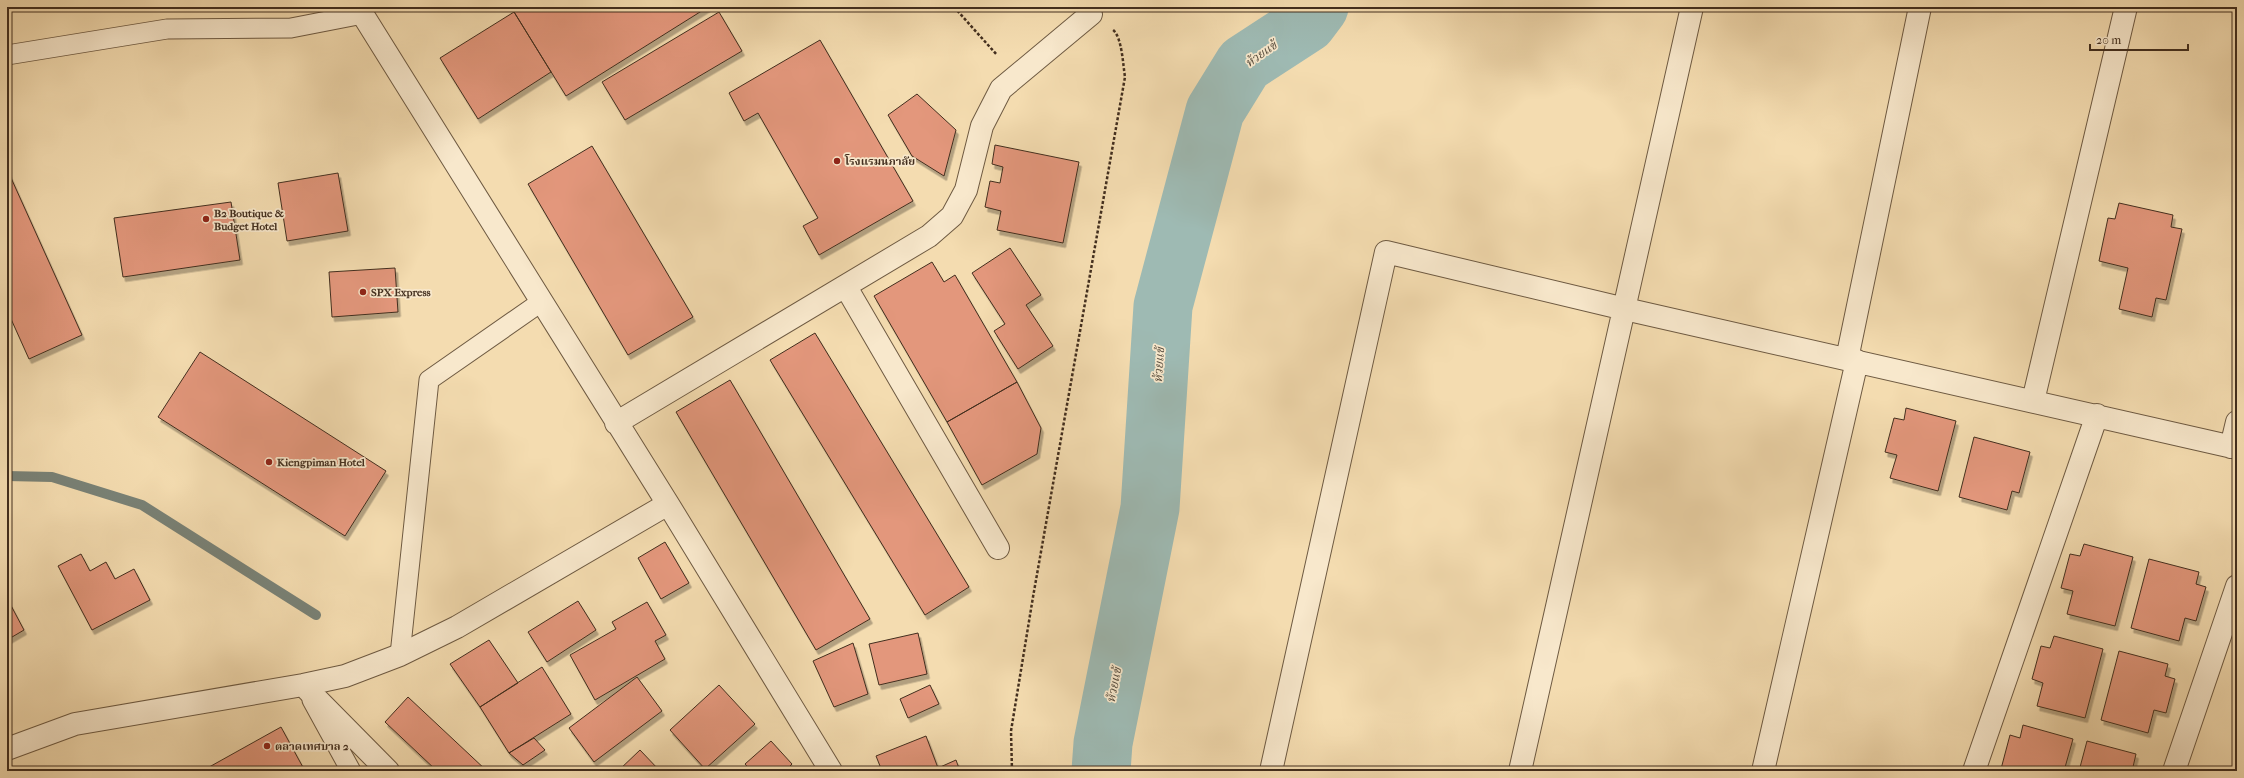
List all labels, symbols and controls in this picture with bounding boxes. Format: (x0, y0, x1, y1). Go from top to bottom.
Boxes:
scale bar (2090, 26, 2188, 52)
text: 20 m (2096, 33, 2121, 47)
water label: ห้วยแข้ (1242, 37, 1281, 70)
place label: โรงแรมนภาลัย (844, 154, 915, 168)
marker: โรงแรมนภาลัย (832, 156, 842, 166)
place label: B2 Boutique & Budget Hotel (214, 207, 284, 233)
marker: B2 Boutique & Budget Hotel (201, 214, 211, 224)
place label: SPX Express (371, 286, 431, 299)
marker: SPX Express (358, 287, 368, 297)
water label: ห้วยแข้ (1151, 345, 1167, 383)
place label: Kiengpiman Hotel (277, 456, 366, 469)
marker: Kiengpiman Hotel (264, 457, 274, 467)
water label: ห้วยแข้ (1104, 664, 1125, 704)
place label: ตลาดเทศบาล 2 (275, 740, 349, 753)
marker: ตลาดเทศบาล 2 (262, 741, 272, 751)

